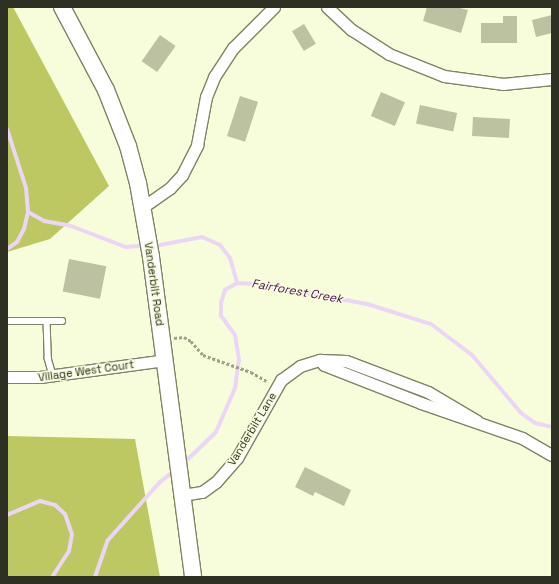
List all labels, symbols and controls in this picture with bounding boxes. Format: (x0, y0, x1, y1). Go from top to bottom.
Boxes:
street label: Vanderbilt Road (142, 241, 166, 327)
water label: Fairforest Creek (250, 277, 344, 307)
street label: Village West Court (37, 358, 135, 384)
street label: Vanderbilt Lane (225, 390, 279, 468)

